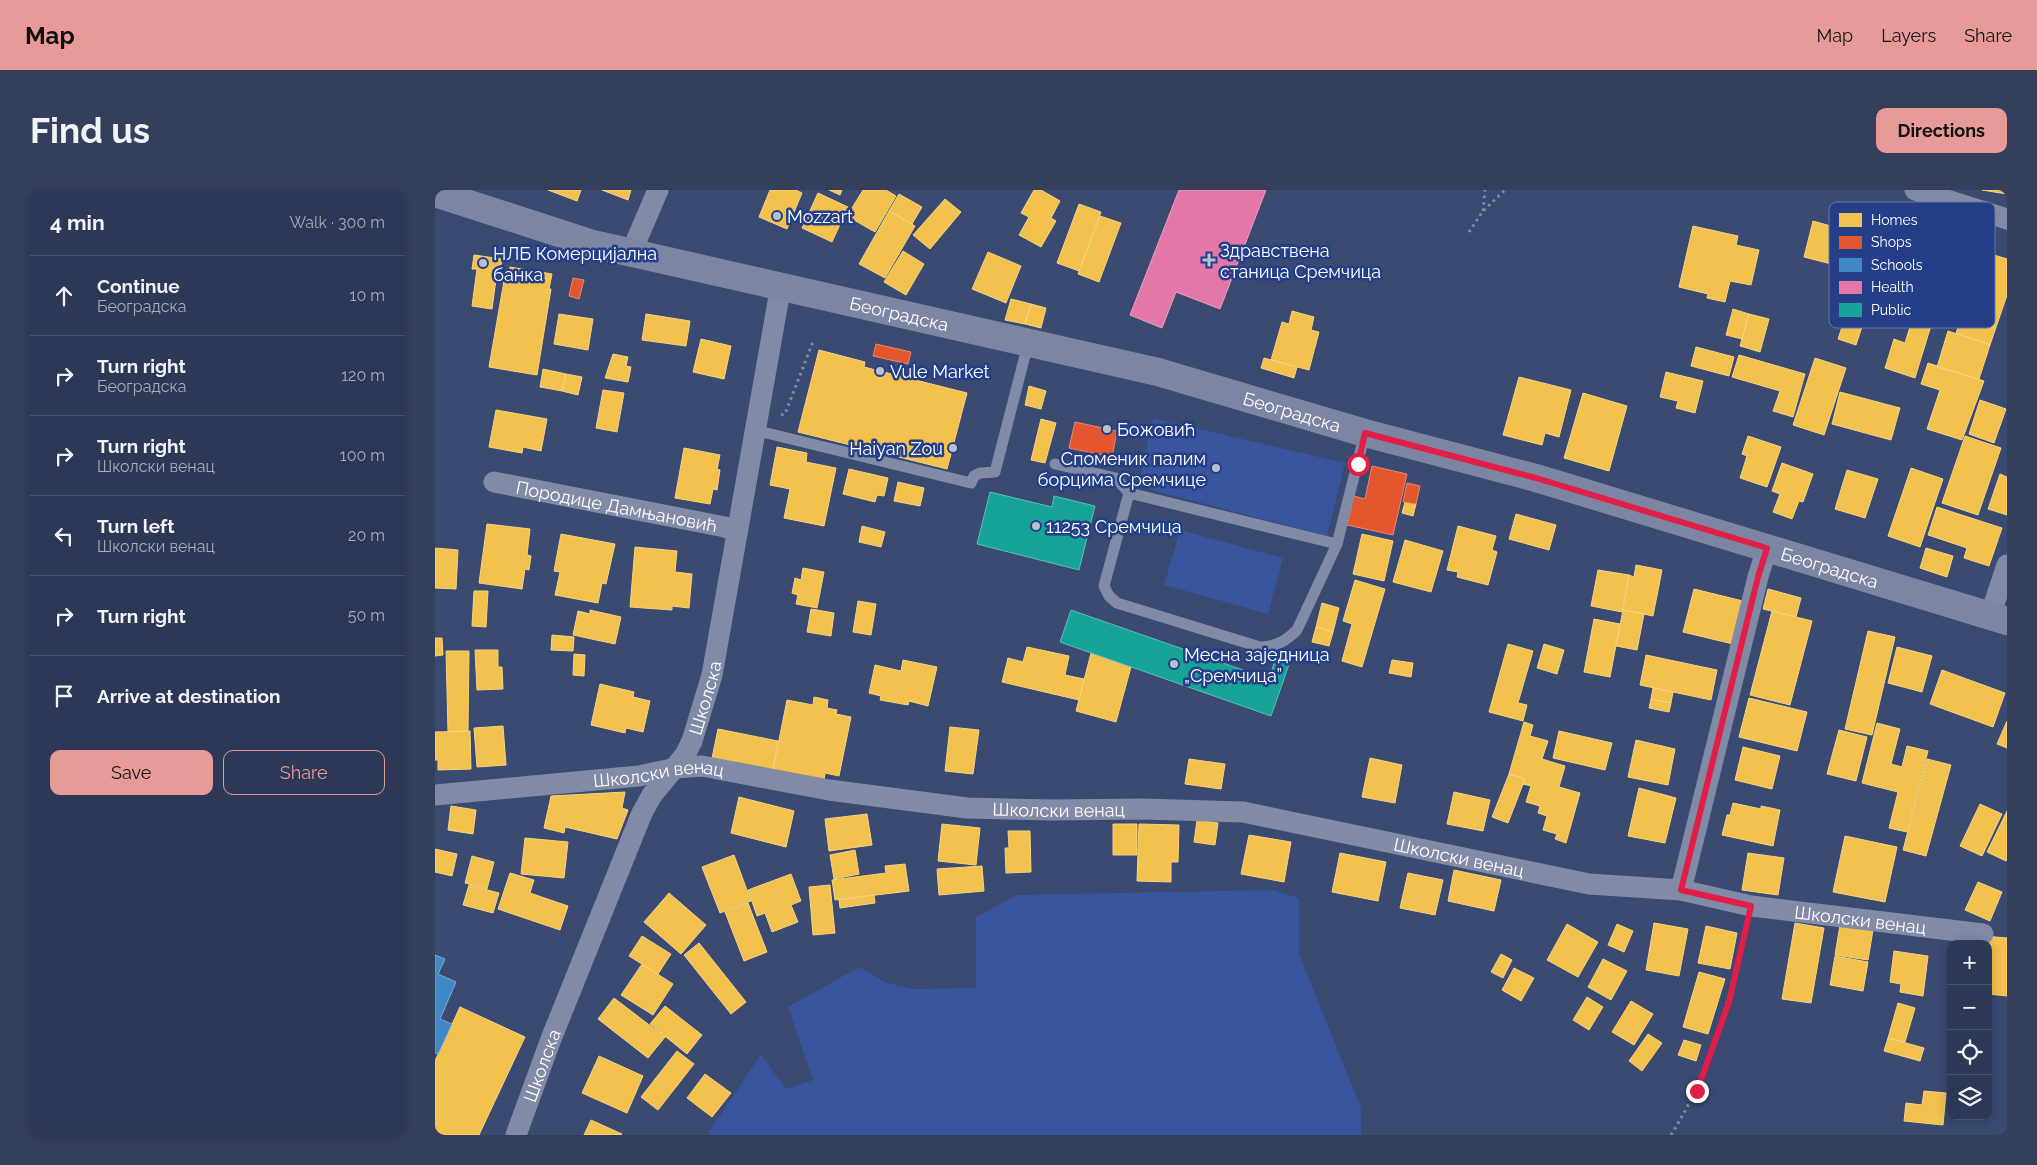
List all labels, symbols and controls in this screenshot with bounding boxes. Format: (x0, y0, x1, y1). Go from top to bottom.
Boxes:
text: Map (25, 21, 75, 50)
text: Map (1817, 25, 1853, 46)
text: Layers (1881, 25, 1936, 46)
text: Share (1964, 25, 2012, 46)
button: Directions (1876, 108, 2007, 153)
text: Find us (30, 110, 150, 151)
legend (1829, 202, 1995, 328)
place label: Mozzart (787, 206, 853, 227)
text: 4 min (50, 210, 105, 235)
marker: Mozzart (771, 210, 783, 222)
text: Homes (1871, 212, 1918, 228)
text: Walk · 300 m (289, 213, 385, 232)
text: Shops (1871, 234, 1912, 250)
place label: Здравствена станица Сремчица (1220, 240, 1381, 282)
place label: НЛБ Комерцијална банка (493, 243, 657, 285)
marker: Здравствена станица Сремчица (1202, 253, 1216, 267)
marker: НЛБ Комерцијална банка (477, 257, 489, 269)
text: Schools (1871, 257, 1923, 273)
text: Continue (97, 275, 180, 297)
text: Health (1871, 279, 1914, 295)
icon: ahead (50, 282, 78, 310)
text: 10 m (350, 286, 385, 305)
street label: Београдска (848, 292, 951, 335)
text: Београдска (97, 297, 187, 316)
text: Public (1871, 302, 1912, 318)
text: Turn right (97, 355, 186, 377)
place label: Vule Market (890, 361, 990, 382)
icon: right (50, 362, 78, 390)
marker: Vule Market (874, 365, 886, 377)
text: 120 m (341, 366, 385, 385)
text: Београдска (97, 377, 187, 396)
street label: Београдска (1241, 387, 1343, 436)
place label: Божовић (1117, 419, 1195, 440)
marker: Божовић (1101, 423, 1113, 435)
text: Turn right (97, 435, 186, 457)
place label: Haiyan Zou (849, 438, 943, 459)
icon: right (50, 442, 78, 470)
marker: Haiyan Zou (947, 442, 959, 454)
text: 100 m (340, 446, 385, 465)
place label: Споменик палим борцима Сремчице (1038, 448, 1206, 490)
route start (1347, 453, 1370, 476)
text: Школски венац (97, 457, 215, 476)
marker: Споменик палим борцима Сремчице (1210, 462, 1222, 474)
street label: Породице Дамњановић (514, 476, 719, 536)
text: Turn left (97, 515, 174, 537)
place label: 11253 Сремчица (1046, 516, 1182, 537)
marker: 11253 Сремчица (1030, 520, 1042, 532)
icon: left (50, 522, 78, 550)
text: 20 m (348, 526, 385, 545)
text: Школски венац (97, 537, 215, 556)
street label: Београдска (1779, 543, 1881, 592)
icon: right (50, 602, 78, 630)
text: Turn right (97, 605, 186, 627)
text: 50 m (348, 606, 385, 625)
place label: Месна заједница „Сремчица” (1184, 644, 1330, 686)
marker: Месна заједница „Сремчица” (1168, 658, 1180, 670)
street label: Школска (684, 659, 725, 737)
icon: arrive (50, 682, 78, 710)
text: Arrive at destination (97, 685, 281, 707)
button: Save (50, 750, 213, 795)
button: Share (223, 750, 385, 795)
street label: Школски венац (592, 755, 726, 791)
street label: Школски венац (992, 798, 1125, 821)
street label: Школски венац (1392, 833, 1526, 881)
street label: Школски венац (1793, 901, 1927, 938)
map controls (1947, 940, 1992, 1120)
button: + (1947, 940, 1992, 985)
button: − (1947, 985, 1992, 1030)
street label: Школска (518, 1026, 564, 1105)
button: locate (1947, 1030, 1992, 1075)
button: layers (1947, 1075, 1992, 1120)
route end (1686, 1080, 1709, 1103)

